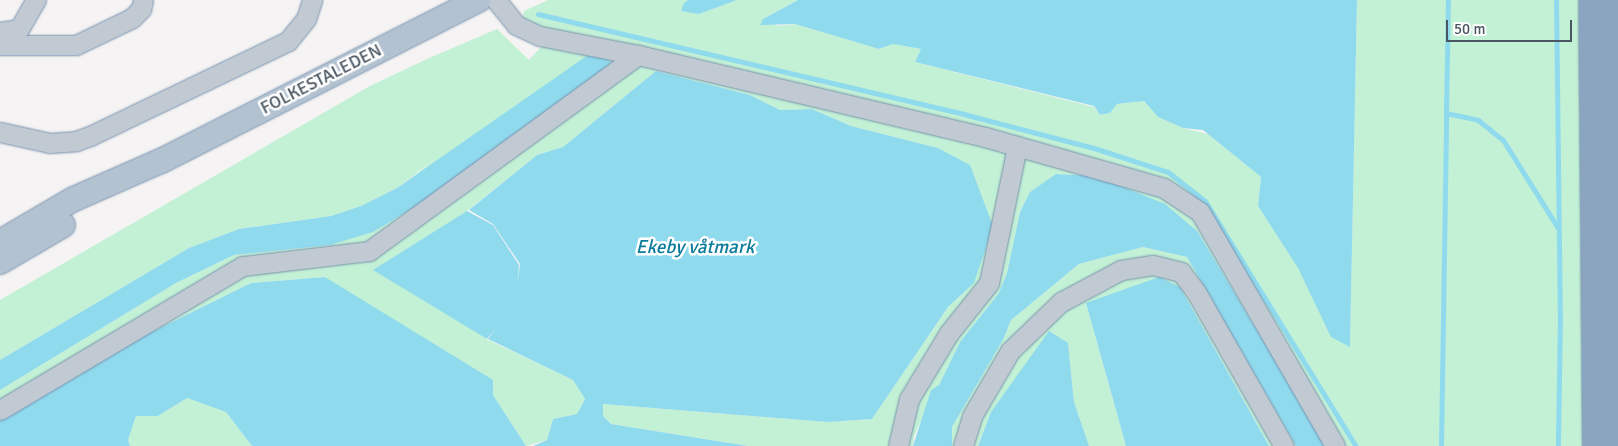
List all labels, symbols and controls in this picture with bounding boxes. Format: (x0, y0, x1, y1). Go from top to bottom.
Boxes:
scale bar (1448, 10, 1574, 42)
text: 50 m (1454, 20, 1485, 38)
street label: FOLKESTALEDEN (257, 39, 385, 119)
water label: Ekeby våtmark (636, 237, 754, 259)

